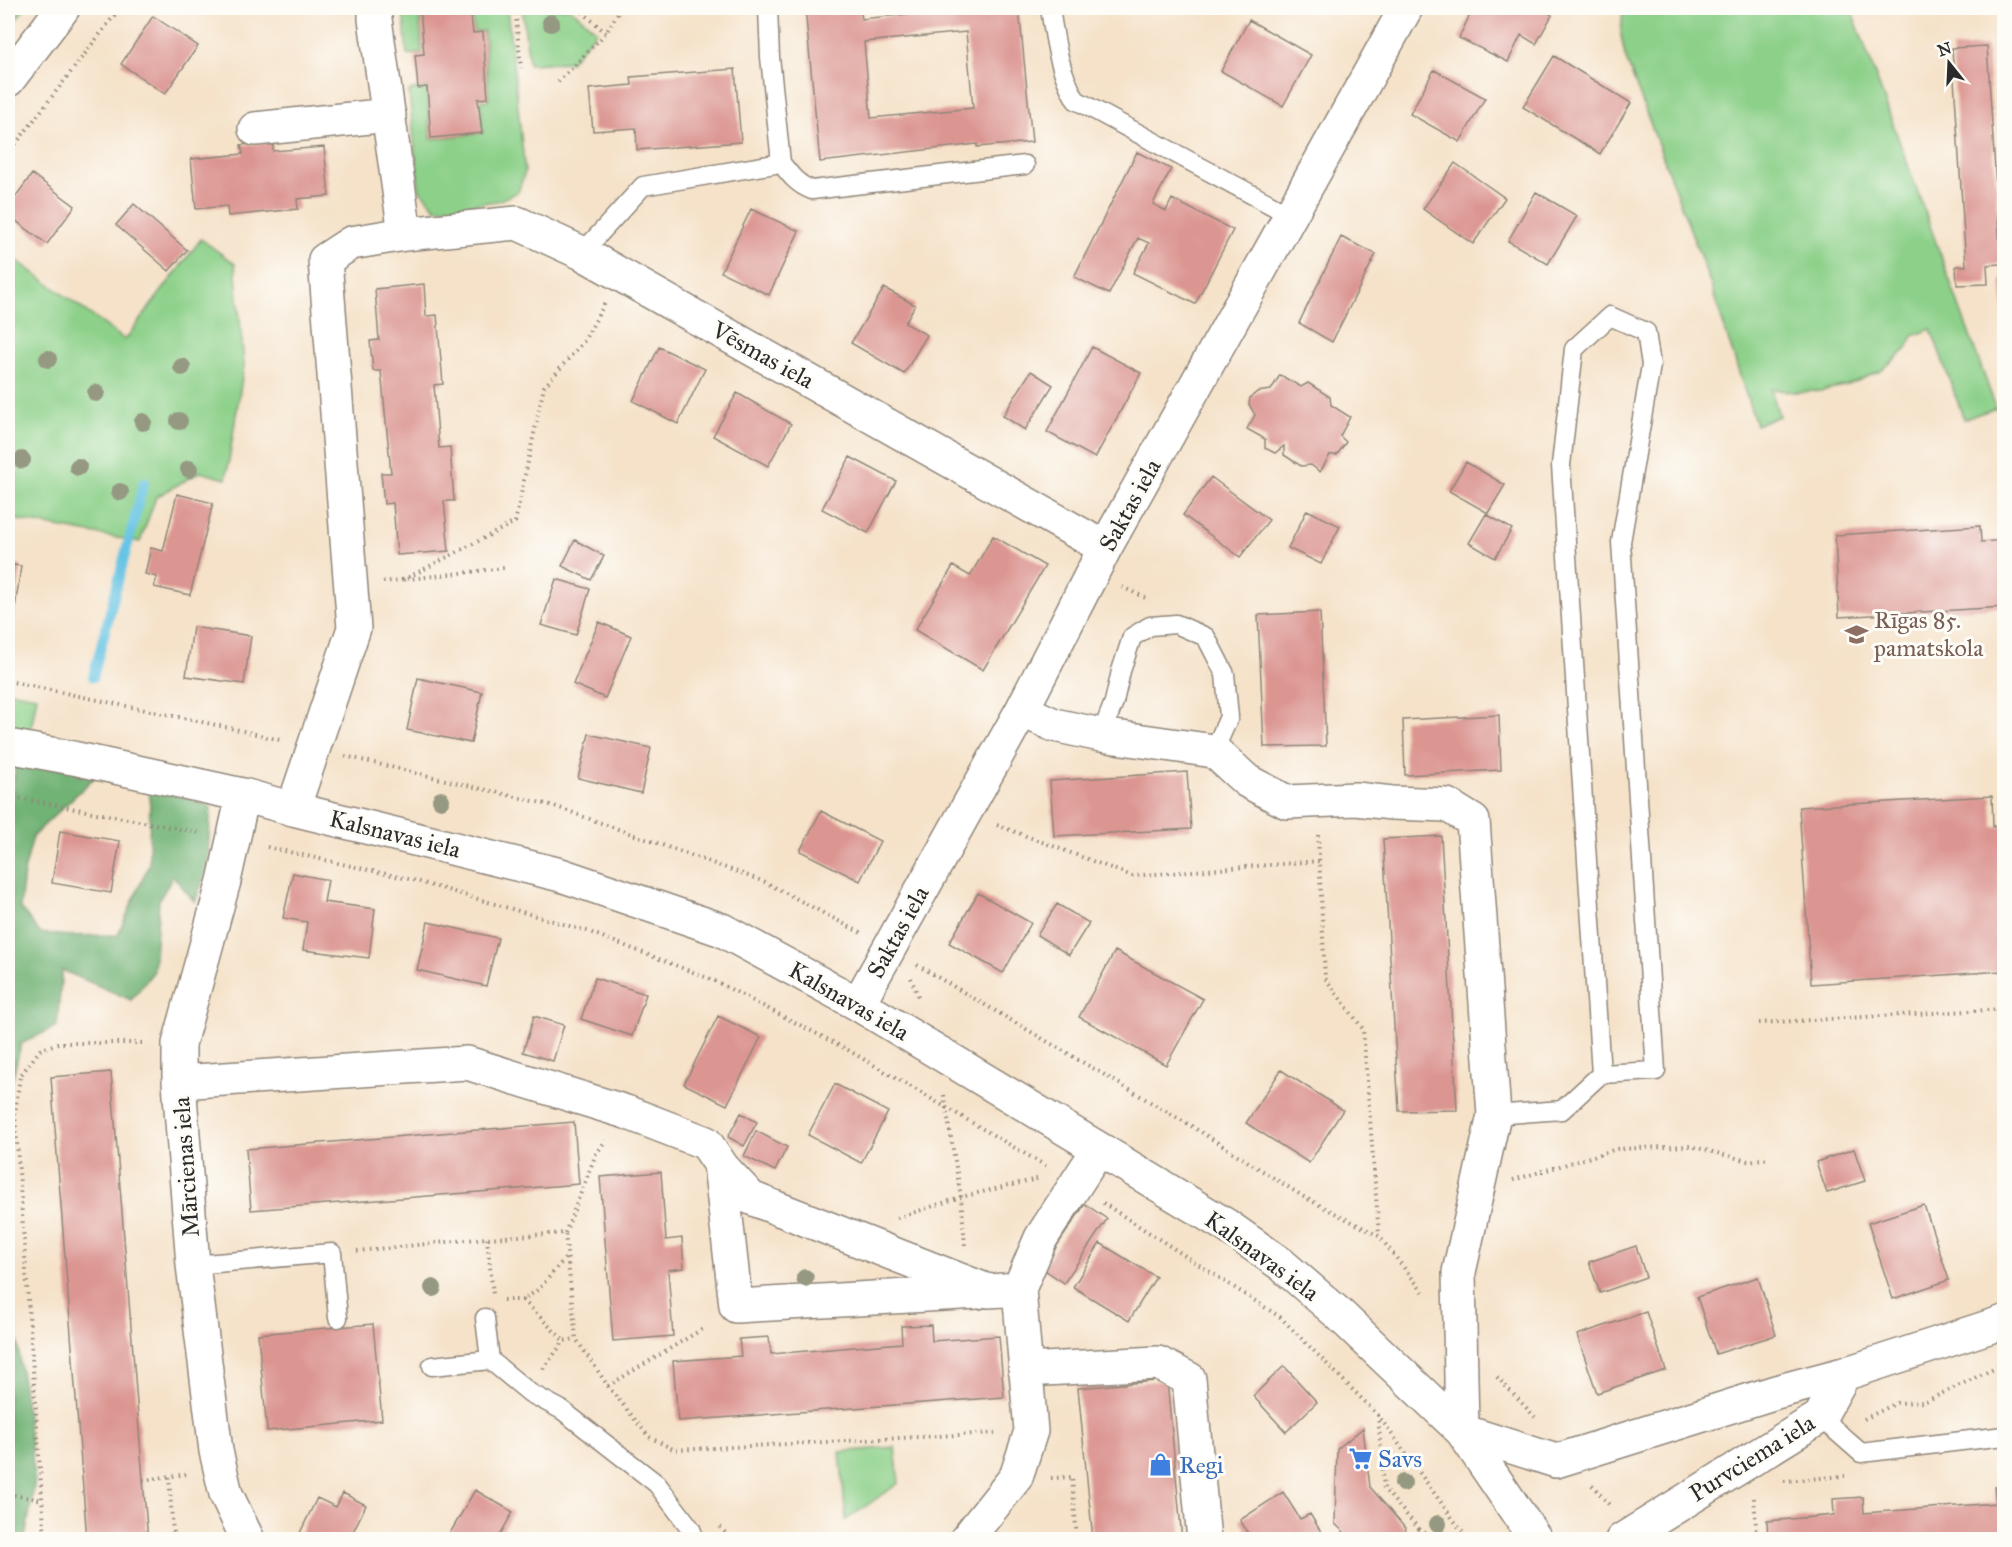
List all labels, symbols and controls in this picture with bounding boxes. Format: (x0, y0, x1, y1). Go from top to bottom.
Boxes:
north arrow (1919, 33, 1979, 93)
text: N (1935, 38, 1954, 60)
street label: Vēsmas iela (706, 314, 820, 396)
street label: Saktas iela (1092, 453, 1168, 556)
place label: Rīgas 85. pamatskola (1873, 605, 1984, 663)
school or university icon: Rīgas 85. pamatskola (1843, 621, 1869, 647)
street label: Kalsnavas iela (326, 803, 464, 865)
street label: Saktas iela (860, 880, 936, 983)
street label: Kalsnavas iela (783, 955, 915, 1048)
street label: Mārcienas iela (166, 1095, 206, 1238)
street label: Kalsnavas iela (1199, 1204, 1326, 1308)
street label: Purvciema iela (1684, 1407, 1821, 1508)
place label: Savs (1378, 1444, 1422, 1474)
supermarket icon: Savs (1347, 1446, 1373, 1472)
place label: Regi (1179, 1450, 1224, 1480)
shop icon: Regi (1148, 1452, 1174, 1478)

